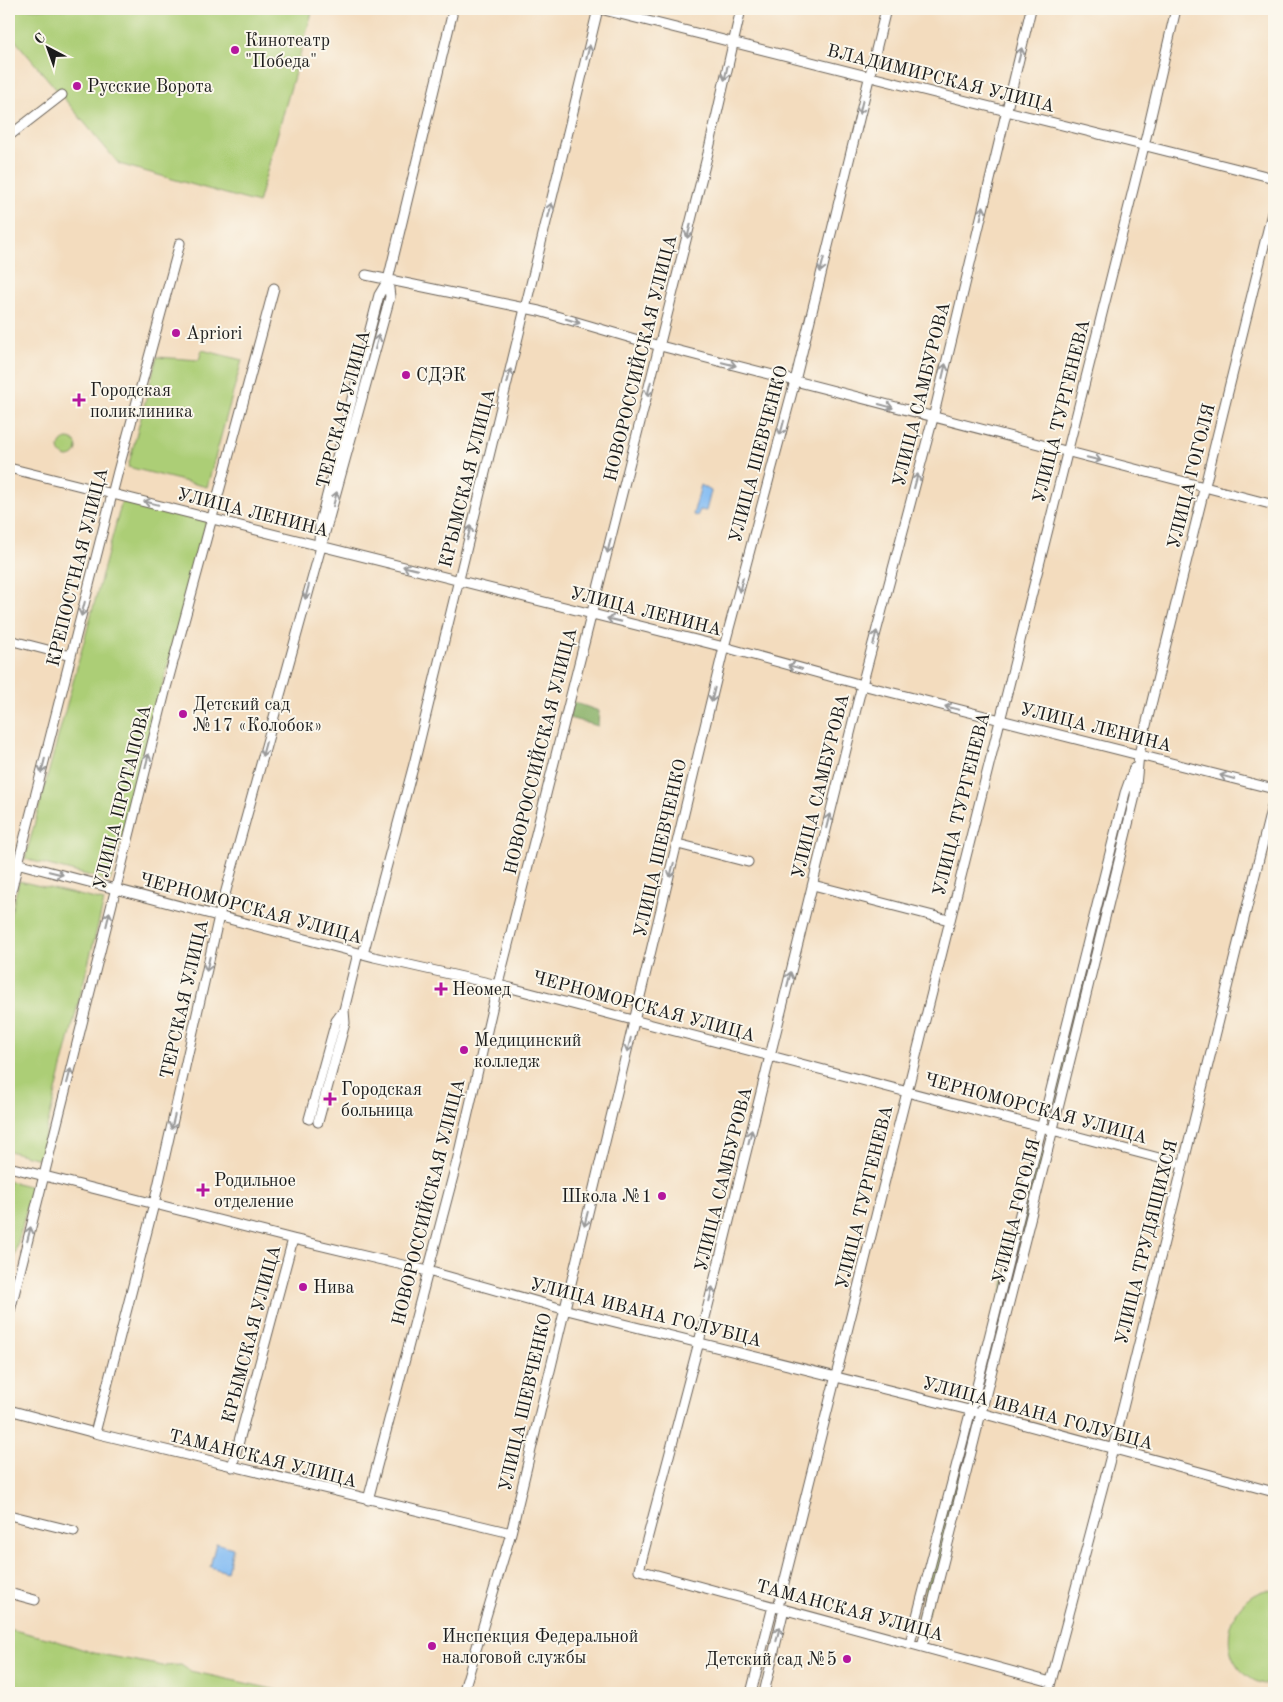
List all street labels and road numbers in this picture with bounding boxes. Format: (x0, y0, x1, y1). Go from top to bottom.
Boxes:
street label: ВЛАДИМИРСКАЯ УЛИЦА (825, 42, 1057, 116)
street label: НОВОРОССИЙСКАЯ УЛИЦА (598, 232, 680, 484)
street label: УЛИЦА САМБУРОВА (890, 300, 954, 488)
street label: УЛИЦА ТУРГЕНЕВА (1030, 317, 1094, 505)
street label: ТЕРСКАЯ УЛИЦА (314, 328, 374, 490)
street label: УЛИЦА ШЕВЧЕНКО (727, 364, 791, 545)
street label: КРЫМСКАЯ УЛИЦА (437, 387, 499, 569)
street label: УЛИЦА ГОГОЛЯ (1165, 402, 1219, 551)
street label: КРЕПОСТНАЯ УЛИЦА (45, 466, 111, 669)
street label: УЛИЦА ЛЕНИНА (175, 485, 331, 541)
street label: УЛИЦА ЛЕНИНА (568, 584, 724, 640)
street label: НОВОРОССИЙСКАЯ УЛИЦА (498, 625, 580, 877)
street label: УЛИЦА САМБУРОВА (789, 692, 853, 880)
street label: УЛИЦА ЛЕНИНА (1018, 700, 1174, 756)
street label: УЛИЦА ПРОТАПОВА (91, 703, 155, 891)
street label: УЛИЦА ТУРГЕНЕВА (930, 710, 994, 898)
street label: УЛИЦА ШЕВЧЕНКО (632, 757, 690, 939)
street label: ЧЕРНОМОРСКАЯ УЛИЦА (137, 871, 364, 947)
street label: ТЕРСКАЯ УЛИЦА (158, 918, 212, 1081)
street label: ЧЕРНОМОРСКАЯ УЛИЦА (530, 969, 757, 1045)
street label: ЧЕРНОМОРСКАЯ УЛИЦА (922, 1071, 1149, 1147)
street label: НОВОРОССИЙСКАЯ УЛИЦА (386, 1076, 468, 1328)
street label: УЛИЦА САМБУРОВА (692, 1085, 756, 1273)
street label: УЛИЦА ТУРГЕНЕВА (833, 1103, 897, 1291)
street label: УЛИЦА ГОГОЛЯ (990, 1137, 1044, 1286)
street label: УЛИЦА ТРУДЯЩИХСЯ (1113, 1138, 1181, 1346)
street label: КРЫМСКАЯ УЛИЦА (220, 1243, 284, 1425)
street label: УЛИЦА ИВАНА ГОЛУБЦА (528, 1275, 764, 1351)
street label: УЛИЦА ШЕВЧЕНКО (497, 1311, 555, 1493)
street label: УЛИЦА ИВАНА ГОЛУБЦА (920, 1374, 1155, 1454)
street label: ТАМАНСКАЯ УЛИЦА (167, 1427, 359, 1491)
street label: ТАМАНСКАЯ УЛИЦА (754, 1577, 946, 1645)

